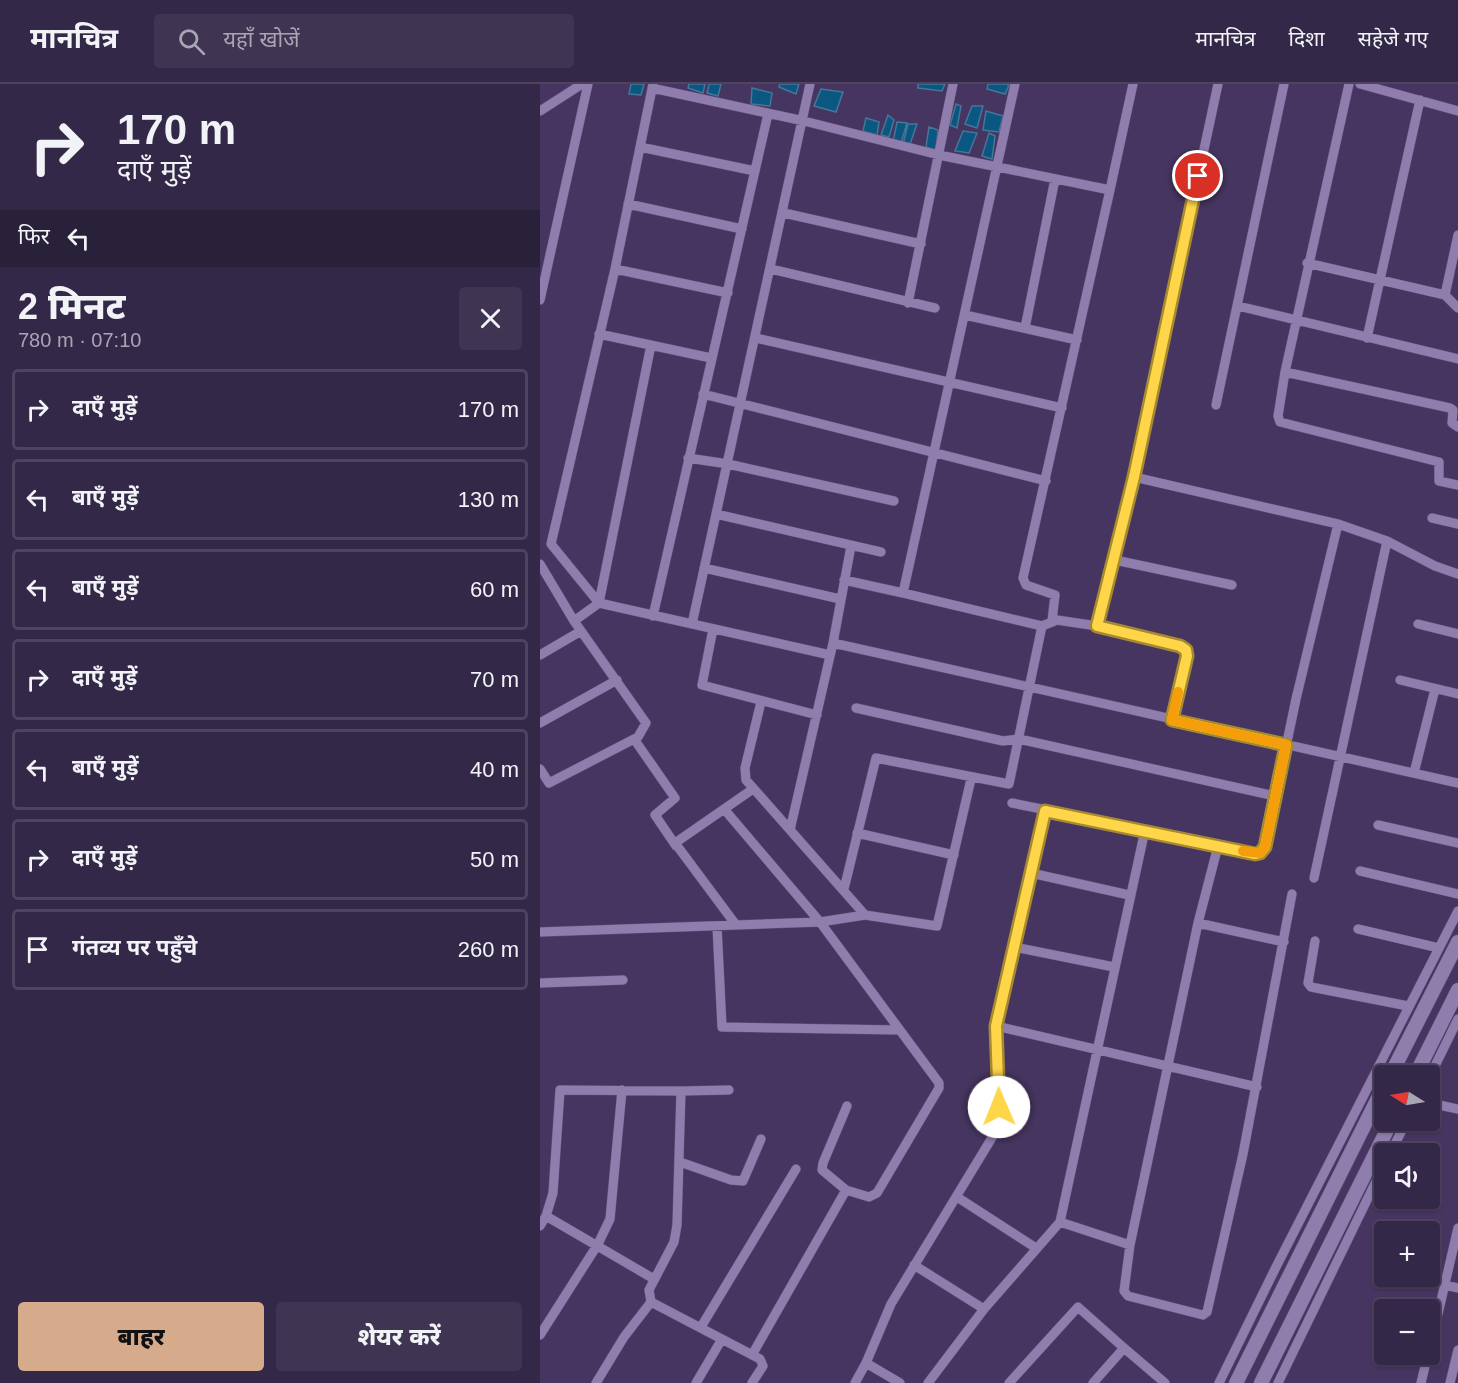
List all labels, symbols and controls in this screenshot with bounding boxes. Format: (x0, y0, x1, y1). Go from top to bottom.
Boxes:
search box (154, 14, 574, 68)
text: मानचित्र (30, 23, 118, 54)
icon: search (175, 25, 208, 58)
text: यहाँ खोजें (223, 27, 300, 52)
text: मानचित्र (1195, 27, 1255, 50)
text: दिशा (1288, 27, 1325, 50)
text: सहेजे गए (1358, 27, 1428, 50)
text: 170 m (117, 106, 236, 153)
icon: right (18, 108, 96, 186)
pin (1172, 150, 1223, 201)
text: दाएँ मुड़ें (117, 155, 191, 185)
icon: arrive (1181, 159, 1214, 192)
icon: left (62, 222, 95, 255)
text: फिर (18, 224, 50, 249)
text: 2 मिनट (18, 286, 126, 327)
button: close (459, 287, 522, 350)
text: 780 m · 07:10 (18, 329, 141, 351)
icon: right (21, 393, 54, 426)
text: दाएँ मुड़ें (72, 395, 137, 420)
text: 170 m (458, 397, 519, 422)
icon: left (21, 483, 54, 516)
text: बाएँ मुड़ें (72, 485, 138, 510)
text: 130 m (458, 487, 519, 512)
icon: left (21, 573, 54, 606)
text: बाएँ मुड़ें (72, 575, 138, 600)
text: 60 m (470, 577, 519, 602)
icon: right (21, 663, 54, 696)
text: दाएँ मुड़ें (72, 665, 137, 690)
text: 70 m (470, 667, 519, 692)
icon: left (21, 753, 54, 786)
text: बाएँ मुड़ें (72, 755, 138, 780)
text: 40 m (470, 757, 519, 782)
icon: right (21, 843, 54, 876)
text: दाएँ मुड़ें (72, 845, 137, 870)
text: 50 m (470, 847, 519, 872)
icon: arrive (21, 933, 54, 966)
text: गंतव्य पर पहुँचे (72, 935, 197, 960)
text: 260 m (458, 937, 519, 962)
north arrow (1374, 1065, 1440, 1131)
map controls (1374, 1065, 1440, 1365)
position arrow (967, 1075, 1031, 1139)
button: sound (1374, 1143, 1440, 1209)
button: + (1374, 1221, 1440, 1287)
button: − (1374, 1299, 1440, 1365)
button: बाहर (18, 1302, 264, 1371)
button: शेयर करें (276, 1302, 522, 1371)

